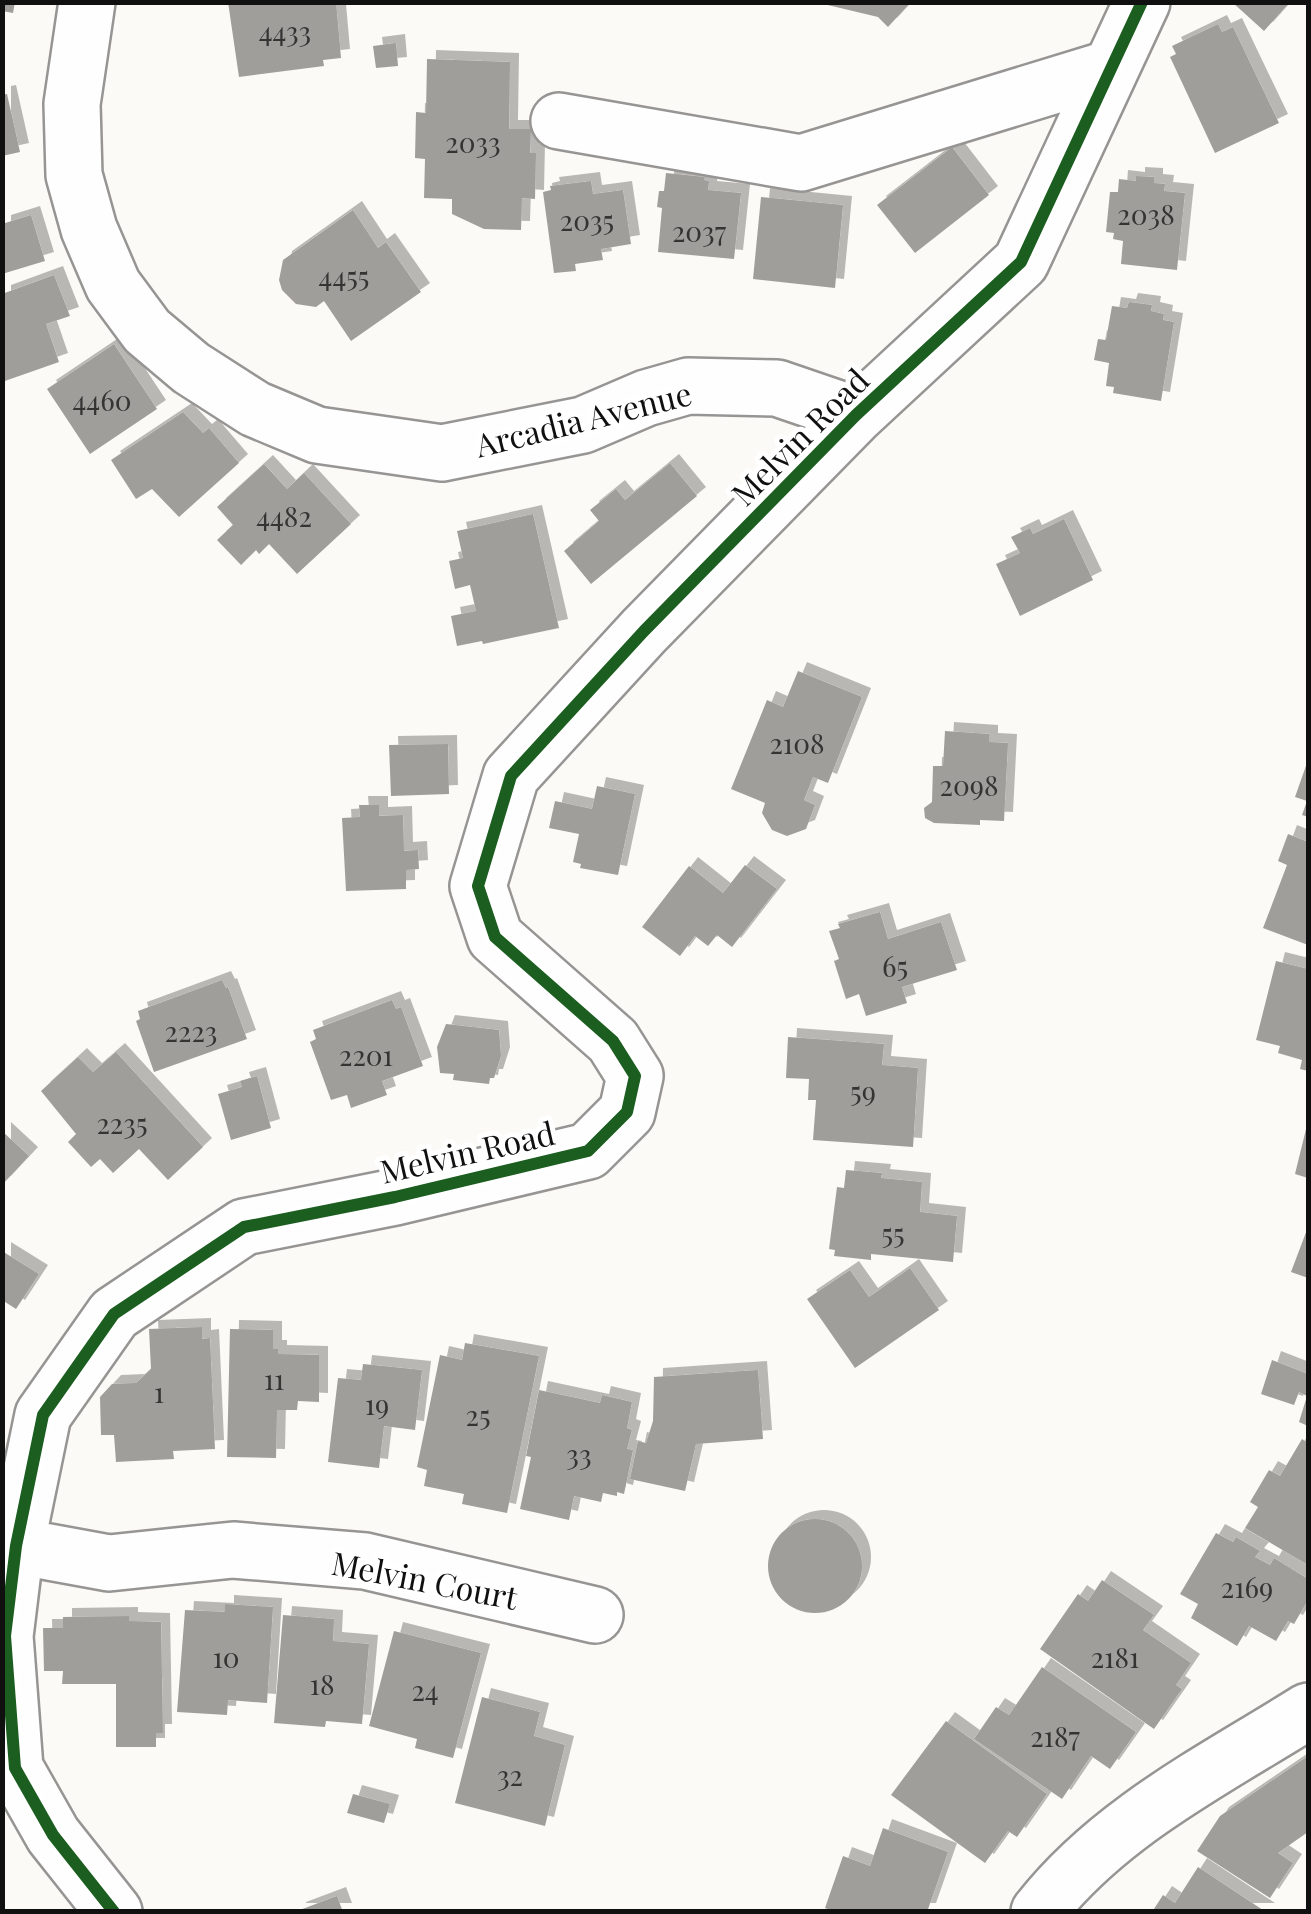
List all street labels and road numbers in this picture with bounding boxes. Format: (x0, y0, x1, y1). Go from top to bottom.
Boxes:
street label: Melvin Road (721, 358, 877, 514)
street label: Arcadia Avenue (469, 370, 696, 466)
street label: Melvin Road (376, 1110, 558, 1192)
street label: Melvin Court (328, 1540, 522, 1618)

